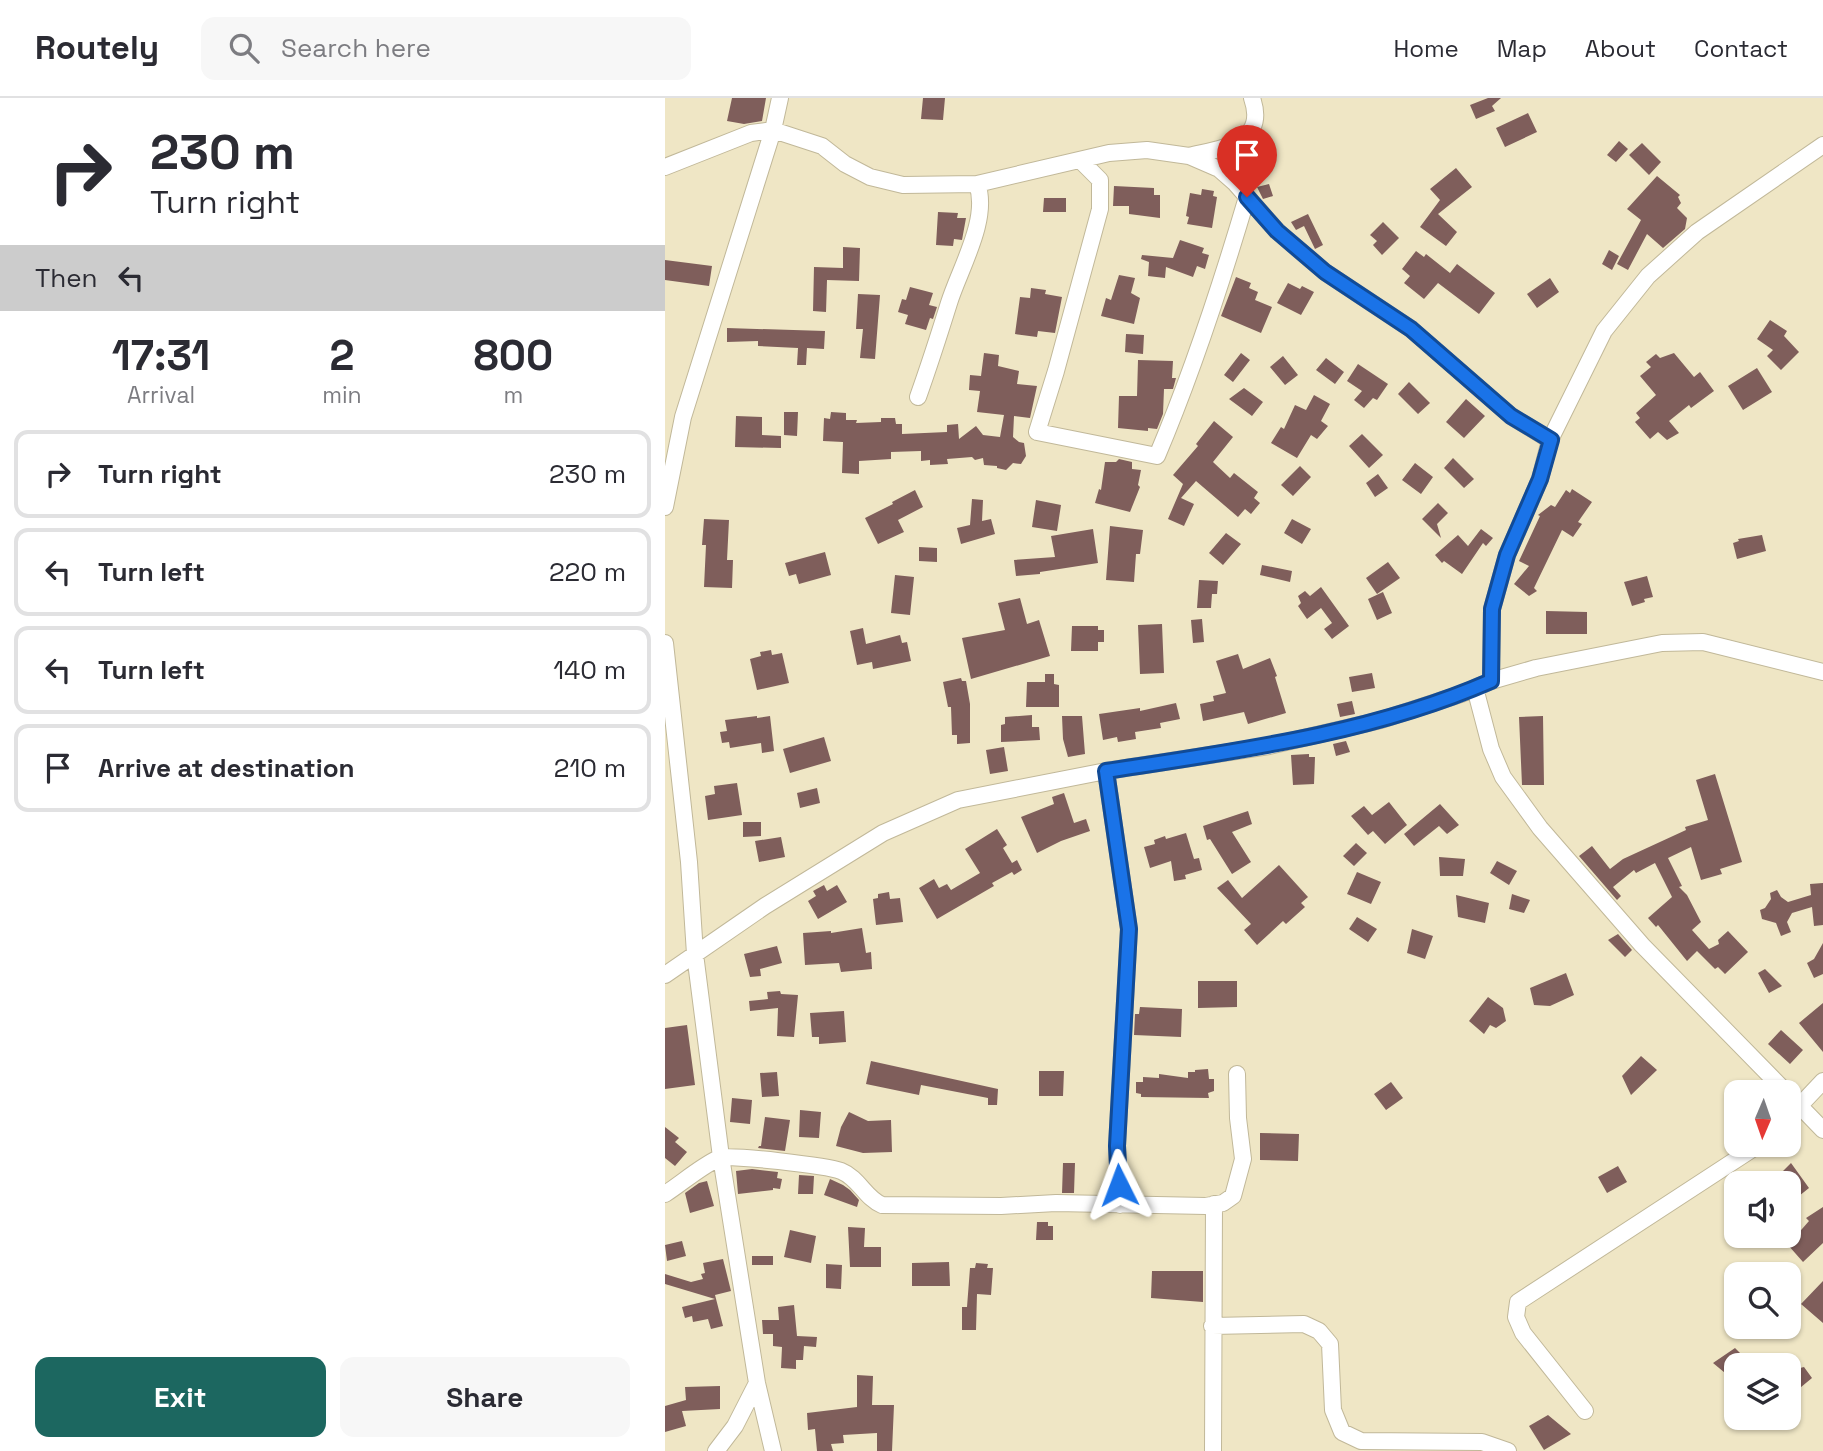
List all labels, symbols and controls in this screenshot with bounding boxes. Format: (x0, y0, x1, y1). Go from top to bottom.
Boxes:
search box (201, 17, 691, 80)
text: Routely (35, 27, 159, 69)
icon: search (225, 29, 263, 67)
text: Search here (281, 31, 431, 65)
text: Home (1393, 33, 1459, 64)
text: Map (1497, 33, 1547, 64)
text: About (1585, 33, 1656, 64)
text: Contact (1694, 33, 1788, 64)
text: 230 m (150, 121, 295, 183)
pin (1217, 125, 1277, 197)
icon: right (35, 126, 126, 217)
icon: arrive (1228, 136, 1266, 174)
text: Turn right (150, 182, 300, 222)
icon: left (112, 259, 150, 297)
text: Then (35, 261, 98, 295)
text: 17:31 (112, 329, 210, 382)
text: 2 (329, 329, 354, 382)
text: 800 (474, 329, 553, 382)
text: Arrival (127, 380, 195, 410)
text: min (322, 380, 362, 410)
text: m (503, 380, 523, 410)
icon: right (39, 455, 77, 493)
text: Turn right (98, 457, 222, 491)
text: 230 m (549, 457, 626, 491)
icon: left (39, 553, 77, 591)
text: Turn left (98, 555, 205, 589)
text: 220 m (549, 555, 626, 589)
icon: left (39, 651, 77, 689)
text: Turn left (98, 653, 205, 687)
text: 140 m (553, 653, 626, 687)
icon: arrive (39, 749, 77, 787)
text: Arrive at destination (98, 751, 355, 785)
text: 210 m (554, 751, 626, 785)
north arrow (1724, 1080, 1801, 1157)
map controls (1724, 1080, 1801, 1430)
position arrow (1082, 1148, 1156, 1222)
button: sound (1724, 1171, 1801, 1248)
button: search (1724, 1262, 1801, 1339)
button: layers (1724, 1353, 1801, 1430)
button: Exit (35, 1357, 326, 1437)
button: Share (340, 1357, 630, 1437)

